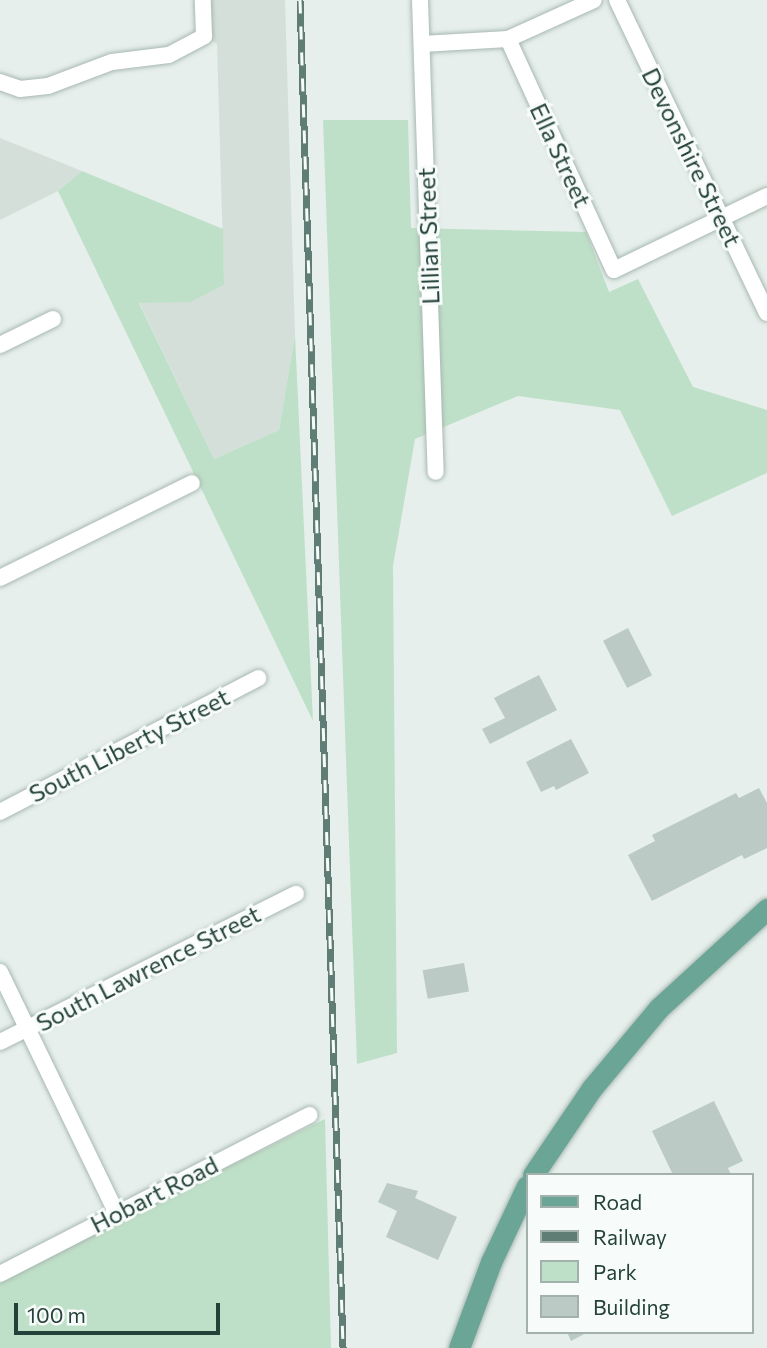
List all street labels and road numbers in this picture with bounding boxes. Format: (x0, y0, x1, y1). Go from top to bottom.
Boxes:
street label: Devonshire Street (636, 63, 748, 251)
street label: Ella Street (524, 98, 598, 212)
street label: Lillian Street (411, 167, 445, 305)
street label: South Liberty Street (24, 682, 234, 808)
street label: South Lawrence Street (31, 899, 265, 1037)
street label: Hobart Road (85, 1150, 223, 1238)

